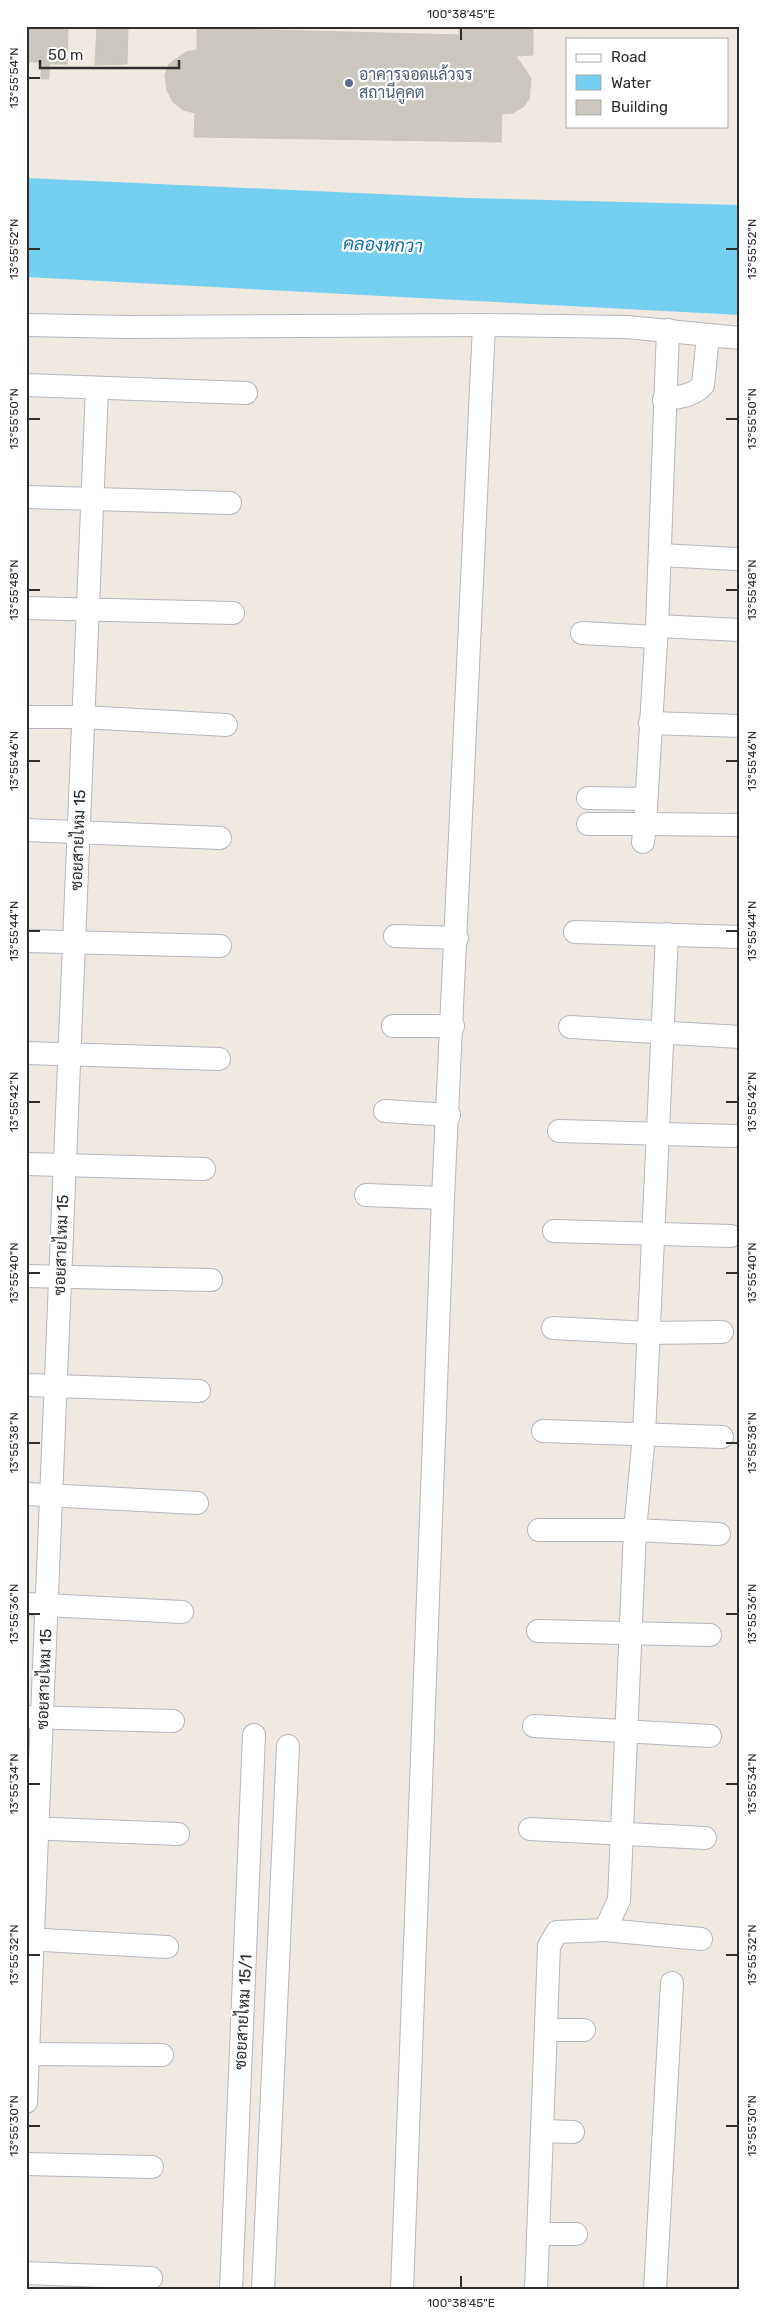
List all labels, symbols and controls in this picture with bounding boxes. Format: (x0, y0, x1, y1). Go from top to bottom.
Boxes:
text: 100°38'45"E (427, 7, 495, 21)
scale bar (40, 38, 179, 70)
legend (566, 38, 728, 128)
text: 50 m (48, 46, 83, 64)
text: 13°55'54"N (7, 47, 21, 109)
text: Road (611, 48, 647, 66)
place label: อาคารจอดแล้วจร สถานีคูคต (359, 64, 473, 104)
text: Water (611, 74, 651, 92)
marker: อาคารจอดแล้วจร สถานีคูคต (343, 77, 355, 89)
text: Building (611, 98, 668, 116)
text: 13°55'52"N (7, 219, 21, 279)
text: 13°55'52"N (745, 219, 759, 279)
water label: คลองหกวา (343, 233, 424, 257)
text: 13°55'50"N (7, 388, 21, 450)
text: 13°55'50"N (745, 388, 759, 450)
text: 13°55'48"N (7, 559, 21, 621)
text: 13°55'48"N (745, 559, 759, 621)
text: 13°55'46"N (7, 731, 21, 791)
text: 13°55'46"N (745, 731, 759, 791)
street label: ซอยสายไหม 15 (65, 789, 89, 891)
text: 13°55'44"N (7, 901, 21, 961)
text: 13°55'44"N (745, 901, 759, 961)
text: 13°55'42"N (7, 1072, 21, 1132)
text: 13°55'42"N (745, 1072, 759, 1132)
street label: ซอยสายไหม 15 (48, 1194, 72, 1296)
text: 13°55'40"N (7, 1242, 21, 1304)
text: 13°55'40"N (745, 1242, 759, 1304)
text: 13°55'38"N (7, 1412, 21, 1474)
text: 13°55'38"N (745, 1412, 759, 1474)
text: 13°55'36"N (7, 1584, 21, 1644)
text: 13°55'36"N (745, 1584, 759, 1644)
street label: ซอยสายไหม 15 (31, 1628, 55, 1730)
text: 13°55'34"N (7, 1753, 21, 1815)
text: 13°55'34"N (745, 1753, 759, 1815)
text: 13°55'32"N (7, 1925, 21, 1985)
text: 13°55'32"N (745, 1925, 759, 1985)
street label: ซอยสายไหม 15/1 (228, 1954, 256, 2070)
text: 13°55'30"N (7, 2095, 21, 2157)
text: 13°55'30"N (745, 2095, 759, 2157)
text: 100°38'45"E (427, 2296, 495, 2310)

